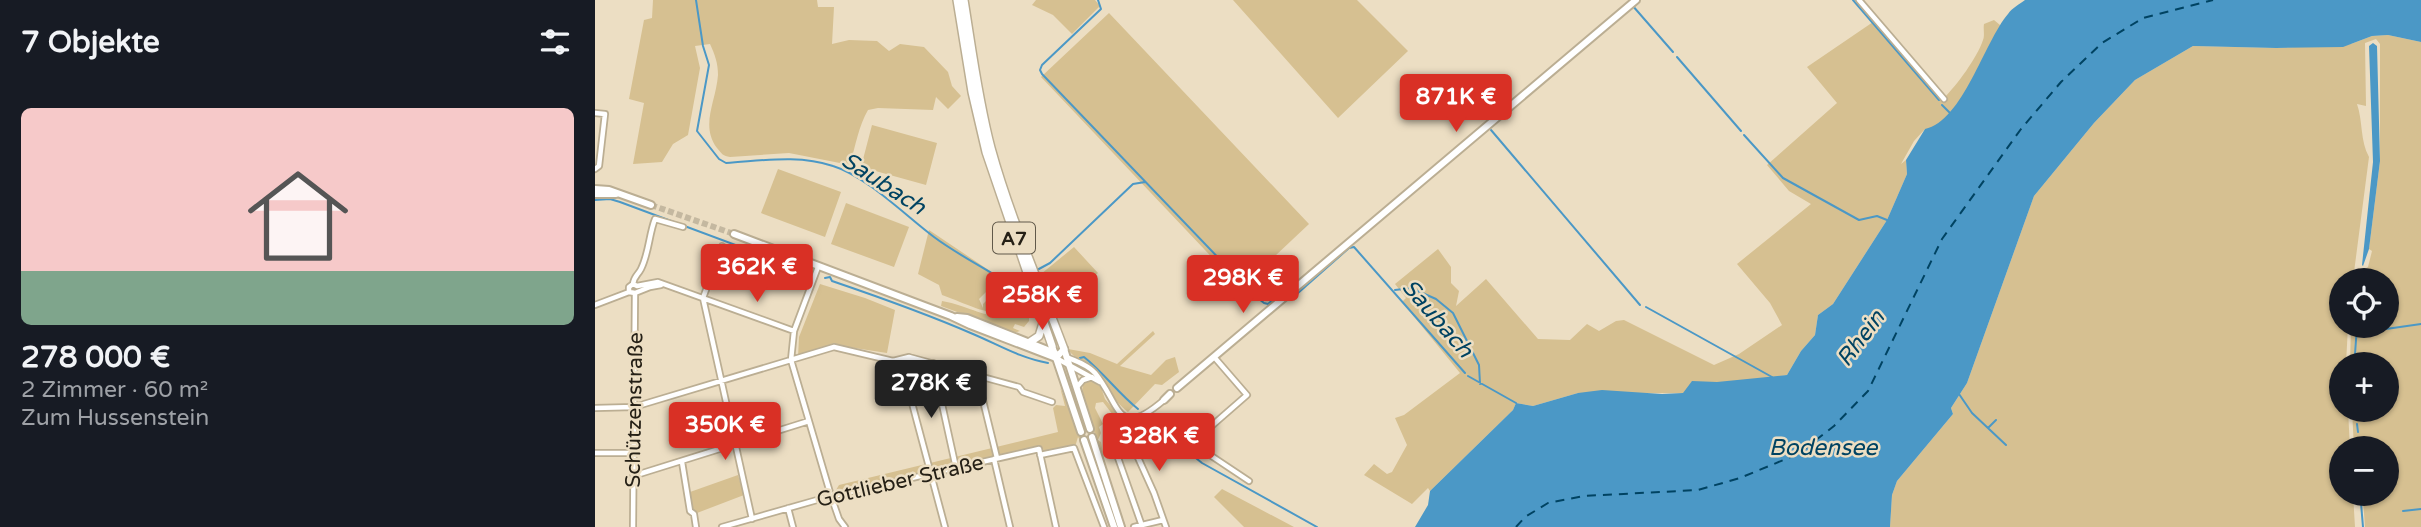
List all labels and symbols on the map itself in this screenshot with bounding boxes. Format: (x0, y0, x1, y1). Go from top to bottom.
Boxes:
pin: 871K € (1399, 74, 1513, 134)
water label: Saubach (836, 146, 932, 222)
road number: A7 (993, 222, 1035, 254)
pin: 362K € (700, 244, 814, 304)
pin: 298K € (1186, 256, 1300, 315)
pin: 258K € (985, 272, 1099, 332)
water label: Saubach (1396, 274, 1480, 364)
water label: Rhein (1831, 304, 1892, 372)
street label: Schützenstraße (621, 332, 648, 488)
pin: 278K € (874, 360, 988, 420)
pin: 350K € (668, 402, 782, 462)
pin: 328K € (1102, 414, 1216, 473)
water label: Bodensee (1769, 434, 1879, 462)
street label: Gottlieber Straße (814, 450, 986, 513)

